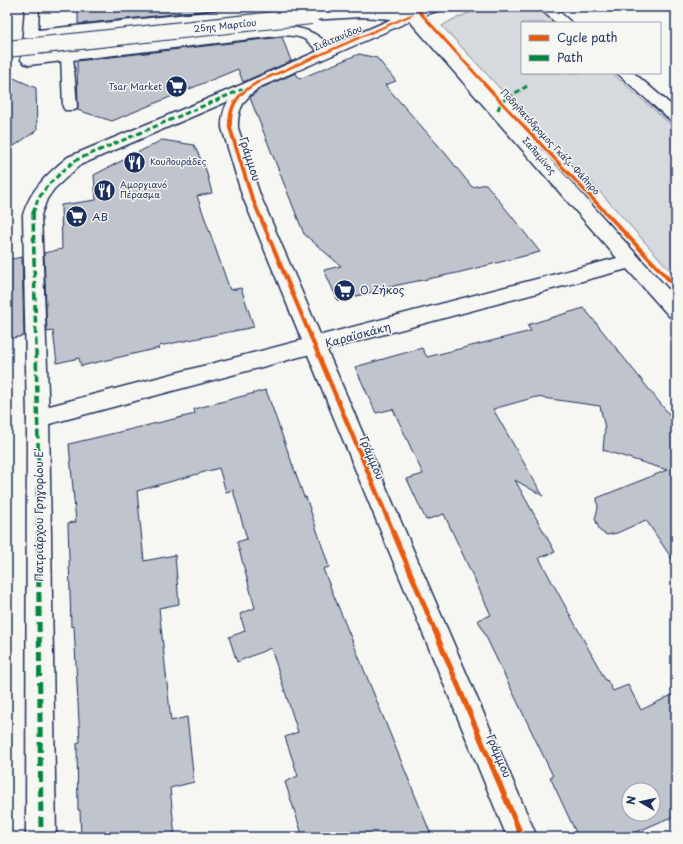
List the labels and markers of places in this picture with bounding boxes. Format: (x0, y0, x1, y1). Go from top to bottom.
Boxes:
supermarket icon: Tsar Market (164, 74, 190, 100)
place label: Tsar Market (108, 79, 162, 93)
restaurant icon: Κουλουράδες (122, 149, 148, 175)
place label: Κουλουράδες (150, 154, 207, 168)
restaurant icon: Αμοργιανό Πέρασμα (91, 177, 117, 203)
place label: Αμοργιανό Πέρασμα (120, 177, 167, 201)
supermarket icon: ΑΒ (63, 204, 89, 230)
place label: ΑΒ (92, 208, 108, 225)
supermarket icon: Ο Ζήκος (332, 277, 358, 303)
place label: Ο Ζήκος (360, 281, 405, 298)

